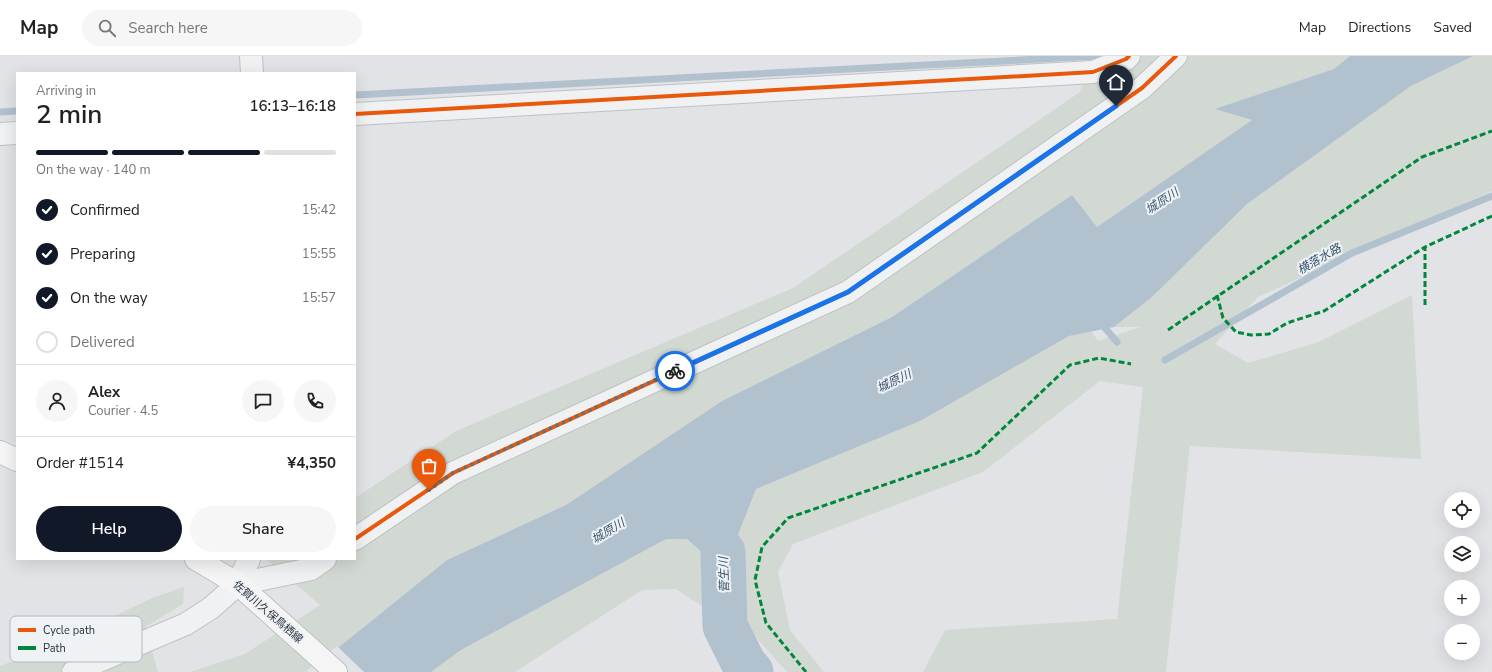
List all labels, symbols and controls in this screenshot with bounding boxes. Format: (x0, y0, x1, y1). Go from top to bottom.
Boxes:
search box (82, 10, 362, 46)
text: Map (20, 15, 58, 41)
icon: search (96, 17, 118, 39)
text: Search here (128, 18, 208, 38)
text: Map (1299, 18, 1326, 37)
text: Directions (1348, 18, 1411, 37)
text: Saved (1433, 18, 1472, 37)
pin (1099, 65, 1133, 106)
icon: home (1105, 71, 1127, 93)
text: Arriving in (36, 82, 96, 100)
text: 16:13–16:18 (249, 96, 336, 116)
text: 2 min (36, 97, 102, 132)
text: On the way · 140 m (36, 161, 151, 179)
water label: 城原川 (1143, 183, 1183, 218)
icon: check (36, 199, 58, 221)
text: Confirmed (70, 200, 140, 220)
text: 15:42 (302, 201, 336, 219)
water label: 横落水路 (1294, 240, 1345, 278)
icon: check (36, 243, 58, 265)
text: Preparing (70, 244, 135, 264)
text: 15:55 (302, 245, 336, 263)
icon: check (36, 287, 58, 309)
text: On the way (70, 288, 148, 308)
text: 15:57 (302, 289, 336, 307)
text: Delivered (70, 332, 135, 352)
courier (655, 351, 695, 391)
icon: bike (664, 360, 686, 382)
water label: 城原川 (874, 365, 915, 396)
button: person (36, 380, 78, 422)
button: chat (242, 380, 284, 422)
button: phone (294, 380, 336, 422)
text: Alex (88, 382, 120, 402)
text: Courier · 4.5 (88, 402, 158, 420)
pin (412, 449, 446, 490)
text: Order #1514 (36, 453, 124, 473)
text: ¥4,350 (287, 453, 336, 473)
icon: bag (418, 455, 440, 477)
map controls (1444, 492, 1480, 660)
button: locate (1444, 492, 1480, 528)
button: Help (36, 506, 182, 552)
button: Share (190, 506, 336, 552)
water label: 城原川 (588, 514, 629, 547)
button: layers (1444, 536, 1480, 572)
water label: 菅生川 (715, 555, 733, 593)
street label: 佐賀川久保鳥栖線 (230, 577, 306, 647)
button: + (1444, 580, 1480, 616)
legend (10, 616, 142, 662)
text: Cycle path (43, 623, 95, 638)
button: − (1444, 624, 1480, 660)
text: Path (43, 641, 66, 656)

